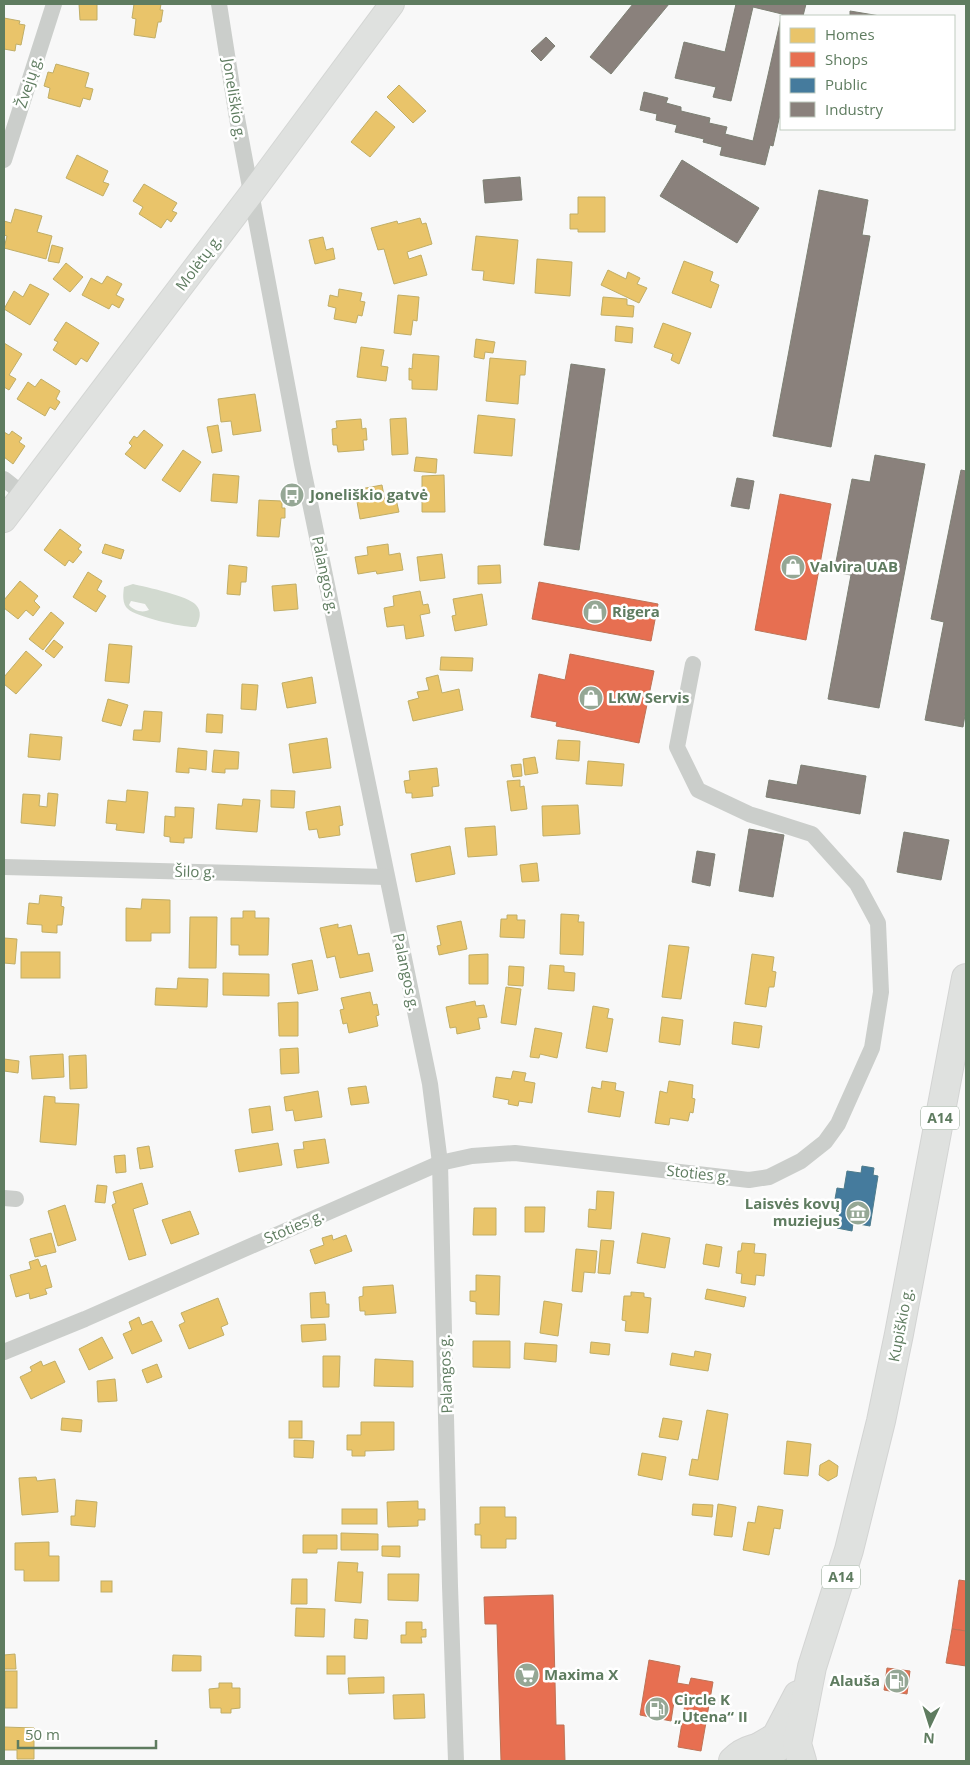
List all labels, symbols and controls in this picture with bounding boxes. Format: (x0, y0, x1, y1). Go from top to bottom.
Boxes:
legend (780, 15, 955, 130)
text: Homes (825, 24, 875, 44)
text: Shops (825, 49, 868, 69)
street label: Žvejų g. (10, 53, 46, 110)
street label: Joneliškio g. (218, 55, 251, 141)
text: Public (825, 74, 867, 94)
text: Industry (825, 99, 883, 119)
street label: Molėtų g. (171, 230, 226, 294)
bus stop icon: Joneliškio gatvė (279, 482, 305, 508)
place label: Joneliškio gatvė (308, 484, 428, 504)
street label: Palangos g. (308, 534, 344, 616)
shop icon: Valvira UAB (780, 554, 806, 580)
place label: Valvira UAB (810, 556, 898, 576)
shop icon: Rigera (582, 599, 608, 625)
place label: Rigera (612, 601, 660, 621)
shop icon: LKW Servis (578, 685, 604, 711)
place label: LKW Servis (608, 687, 689, 707)
street label: Šilo g. (174, 861, 216, 881)
street label: Palangos g. (389, 931, 425, 1013)
road number: A14 (921, 1106, 959, 1130)
street label: Stoties g. (666, 1160, 731, 1186)
place label: Laisvės kovų muziejus (745, 1193, 840, 1230)
museum icon: Laisvės kovų muziejus (845, 1200, 871, 1226)
street label: Stoties g. (261, 1205, 327, 1248)
street label: Kupiškio g. (883, 1286, 917, 1364)
street label: Palangos g. (434, 1334, 456, 1414)
road number: A14 (822, 1565, 860, 1588)
supermarket icon: Maxima X (514, 1662, 540, 1688)
place label: Maxima X (544, 1664, 618, 1684)
fuel station icon: Alauša (884, 1668, 910, 1694)
place label: Alauša (830, 1670, 880, 1690)
place label: Circle K „Utena“ II (674, 1689, 748, 1726)
fuel station icon: Circle K „Utena“ II (644, 1696, 670, 1722)
north arrow (905, 1700, 955, 1750)
scale bar (18, 1718, 155, 1750)
text: 50 m (25, 1724, 60, 1744)
text: N (923, 1729, 935, 1748)

